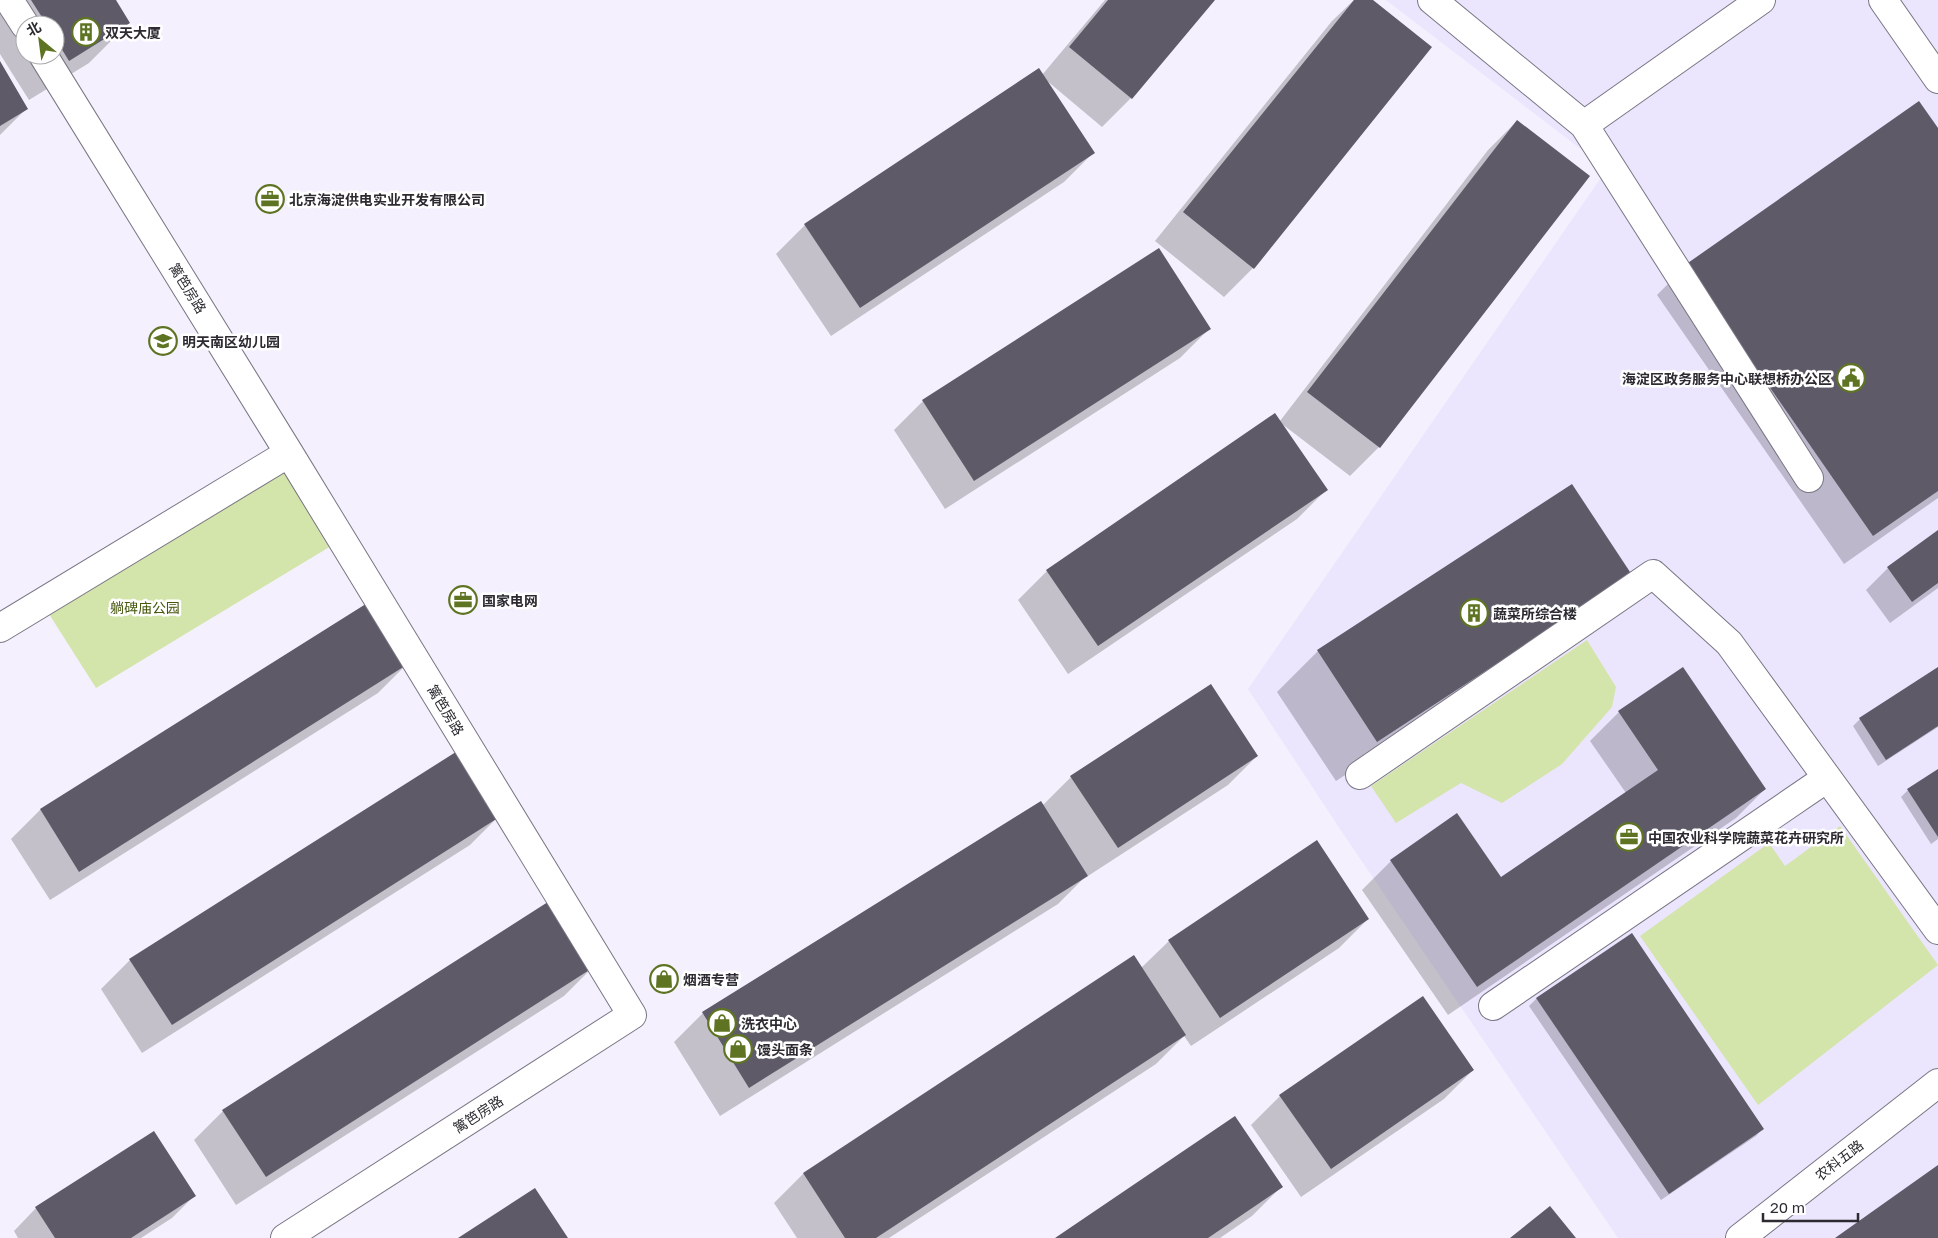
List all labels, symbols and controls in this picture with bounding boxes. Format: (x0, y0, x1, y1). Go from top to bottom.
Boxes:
north arrow (15, 15, 65, 65)
text: 北 (23, 17, 44, 39)
building icon: 双天大厦 (71, 17, 101, 47)
place label: 双天大厦 (105, 24, 161, 41)
office icon: 北京海淀供电实业开发有限公司 (255, 184, 285, 214)
place label: 北京海淀供电实业开发有限公司 (289, 191, 485, 208)
street label: 篱笆房路 (166, 260, 210, 316)
school or university icon: 明天南区幼儿园 (148, 326, 178, 356)
place label: 明天南区幼儿园 (182, 333, 280, 350)
public building icon: 海淀区政务服务中心联想桥办公区 (1836, 363, 1866, 393)
place label: 海淀区政务服务中心联想桥办公区 (1622, 370, 1832, 387)
office icon: 国家电网 (448, 585, 478, 615)
place label: 国家电网 (482, 592, 538, 609)
building icon: 蔬菜所综合楼 (1459, 598, 1489, 628)
park label: 躺碑庙公园 (110, 599, 180, 616)
place label: 蔬菜所综合楼 (1493, 605, 1577, 622)
street label: 篱笆房路 (424, 682, 468, 738)
office icon: 中国农业科学院蔬菜花卉研究所 (1614, 822, 1644, 852)
place label: 中国农业科学院蔬菜花卉研究所 (1648, 829, 1844, 846)
shop icon: 烟酒专营 (649, 964, 679, 994)
place label: 烟酒专营 (683, 971, 739, 988)
shop icon: 洗衣中心 (707, 1008, 737, 1038)
place label: 洗衣中心 (741, 1015, 797, 1032)
shop icon: 馒头面条 (723, 1034, 753, 1064)
place label: 馒头面条 (757, 1041, 813, 1058)
street label: 篱笆房路 (450, 1092, 506, 1136)
street label: 农科五路 (1812, 1136, 1866, 1184)
scale bar (1763, 1190, 1858, 1222)
text: 20 m (1770, 1198, 1805, 1216)

